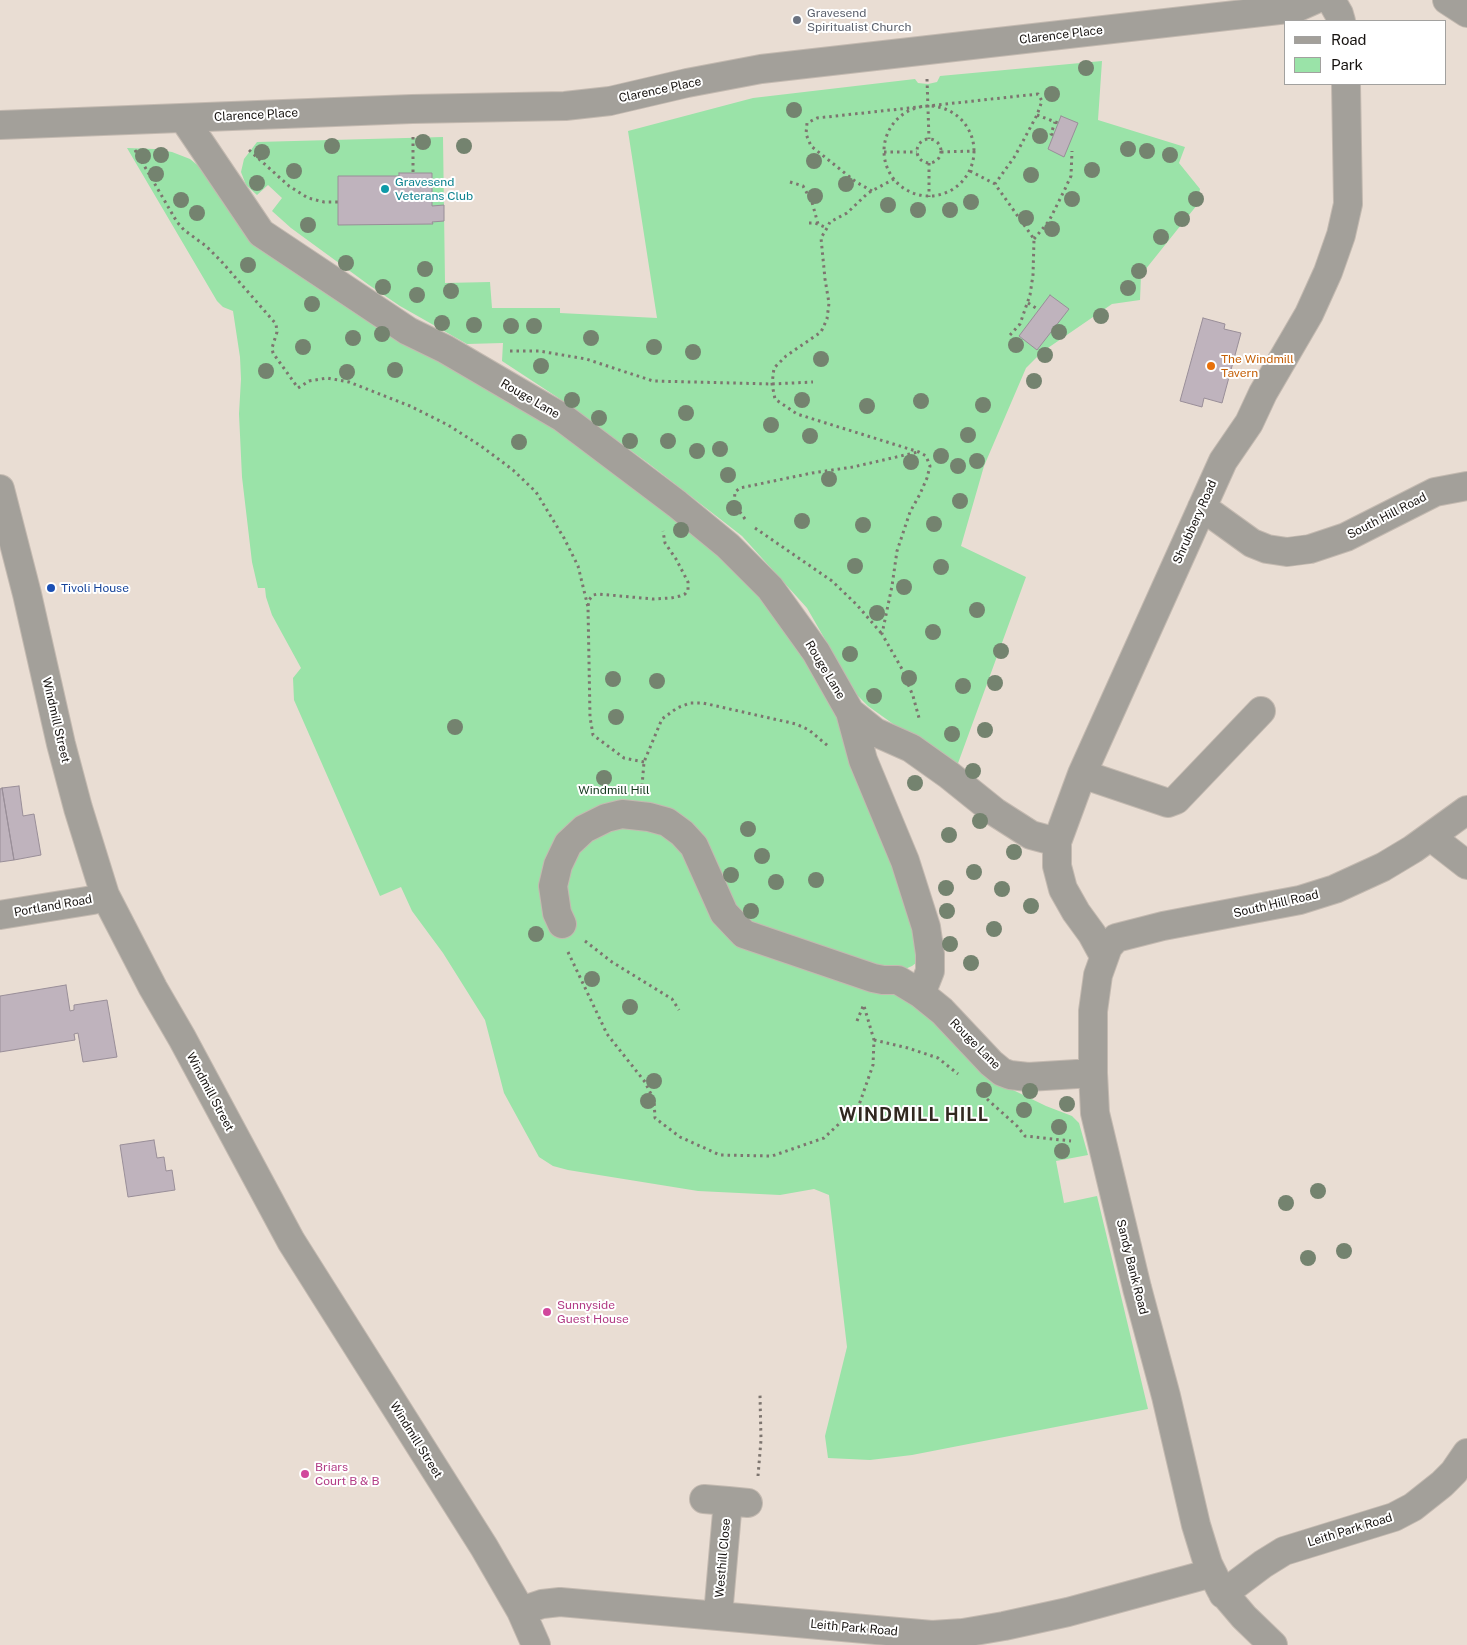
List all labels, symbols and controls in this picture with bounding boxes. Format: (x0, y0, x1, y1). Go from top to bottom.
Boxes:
place label: Gravesend Spiritualist Church (807, 6, 911, 34)
marker: Gravesend Spiritualist Church (791, 14, 803, 26)
legend (1284, 20, 1447, 85)
street label: Clarence Place (1018, 23, 1104, 47)
text: Road (1331, 31, 1367, 48)
text: Park (1331, 56, 1363, 73)
street label: Clarence Place (617, 74, 703, 106)
street label: Clarence Place (214, 106, 298, 124)
place label: Gravesend Veterans Club (395, 175, 473, 203)
marker: Gravesend Veterans Club (379, 183, 391, 195)
place label: The Windmill Tavern (1221, 352, 1294, 380)
marker: The Windmill Tavern (1205, 360, 1217, 372)
street label: Rouge Lane (498, 376, 562, 422)
street label: Shrubbery Road (1170, 478, 1220, 566)
street label: South Hill Road (1345, 490, 1429, 542)
place label: Tivoli House (61, 581, 129, 595)
marker: Tivoli House (45, 582, 57, 594)
street label: Rouge Lane (802, 638, 848, 702)
street label: Windmill Street (39, 676, 73, 764)
park label: Windmill Hill (578, 783, 650, 797)
street label: South Hill Road (1232, 887, 1320, 921)
street label: Portland Road (13, 892, 93, 920)
street label: Rouge Lane (947, 1016, 1003, 1072)
street label: Windmill Street (183, 1050, 237, 1134)
district label: WINDMILL HILL (837, 1104, 991, 1126)
street label: Sandy Bank Road (1113, 1218, 1151, 1316)
place label: Sunnyside Guest House (557, 1298, 629, 1326)
marker: Sunnyside Guest House (541, 1306, 553, 1318)
street label: Windmill Street (387, 1399, 445, 1481)
place label: Briars Court B & B (315, 1460, 380, 1488)
marker: Briars Court B & B (299, 1468, 311, 1480)
street label: Leith Park Road (1306, 1510, 1394, 1550)
street label: Westhill Close (712, 1518, 734, 1598)
street label: Leith Park Road (810, 1617, 898, 1639)

